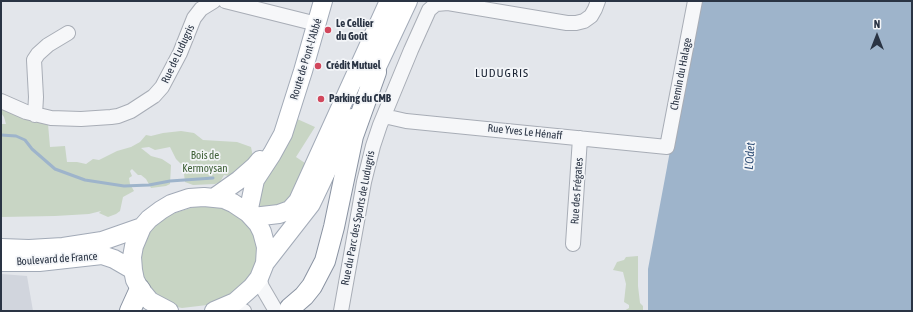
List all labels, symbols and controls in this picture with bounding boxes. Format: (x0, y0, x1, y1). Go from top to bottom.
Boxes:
north arrow (857, 16, 897, 56)
street label: Route de Pont-l'Abbé (287, 17, 325, 101)
place label: Le Cellier du Goût (336, 17, 373, 43)
text: N (874, 18, 880, 30)
street label: Rue de Ludugris (159, 22, 197, 86)
marker: Le Cellier du Goût (323, 25, 333, 35)
street label: Chemin du Halage (667, 37, 695, 111)
place label: Crédit Mutuel (326, 59, 381, 73)
marker: Crédit Mutuel (313, 61, 323, 71)
district label: LUDUGRIS (475, 66, 529, 80)
place label: Parking du CMB (329, 92, 391, 106)
marker: Parking du CMB (316, 94, 326, 104)
street label: Rue Yves Le Hénaff (487, 122, 563, 142)
water label: L'Odet (742, 142, 758, 170)
park label: Bois de Kermoysan (182, 149, 228, 175)
street label: Rue du Parc des Sports de Ludugris (338, 150, 378, 286)
street label: Rue des Frégates (568, 157, 586, 225)
street label: Boulevard de France (16, 250, 98, 268)

